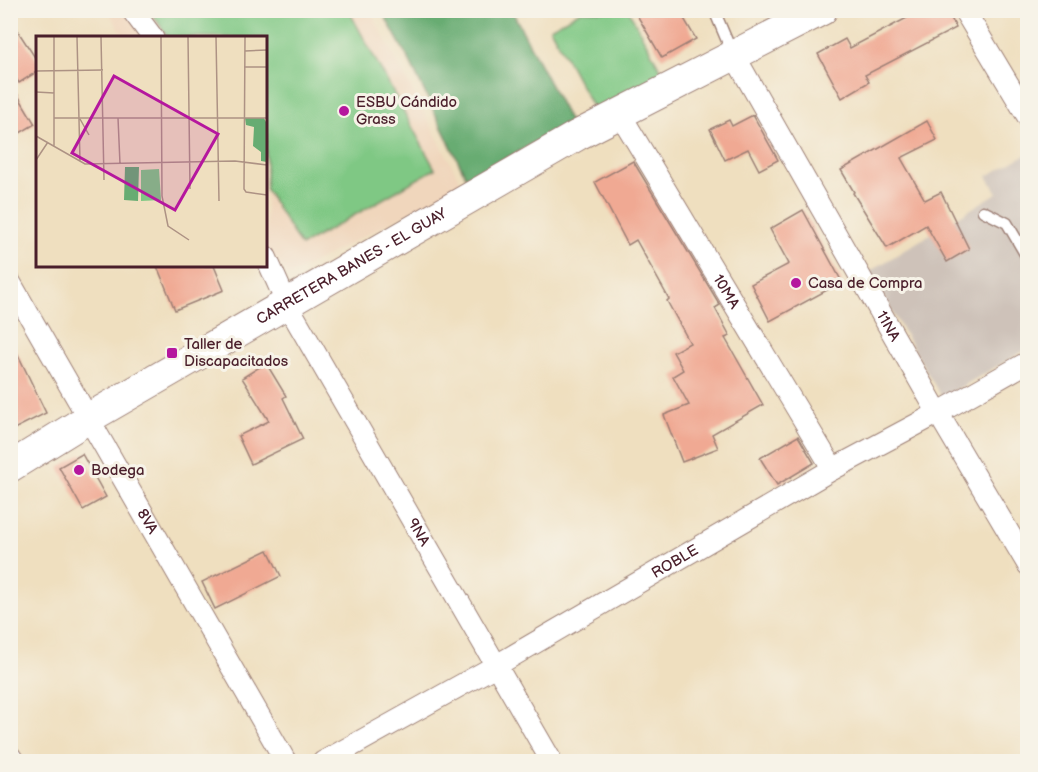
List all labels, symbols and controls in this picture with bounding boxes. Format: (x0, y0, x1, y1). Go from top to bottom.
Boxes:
inset map (36, 36, 267, 267)
place label: ESBU Cándido Grass (356, 93, 457, 129)
marker: ESBU Cándido Grass (337, 104, 351, 118)
street label: CARRETERA BANES - EL GUAY (253, 204, 450, 329)
street label: 10MA (709, 271, 745, 313)
place label: Casa de Compra (808, 274, 923, 293)
marker: Casa de Compra (789, 276, 803, 290)
street label: 11NA (872, 307, 905, 345)
place label: Taller de Discapacitados (184, 335, 289, 371)
marker: Taller de Discapacitados (165, 346, 179, 360)
place label: Bodega (91, 461, 144, 480)
marker: Bodega (72, 463, 86, 477)
street label: 8VA (133, 505, 163, 538)
street label: 9NA (403, 515, 435, 550)
street label: ROBLE (648, 540, 702, 582)

